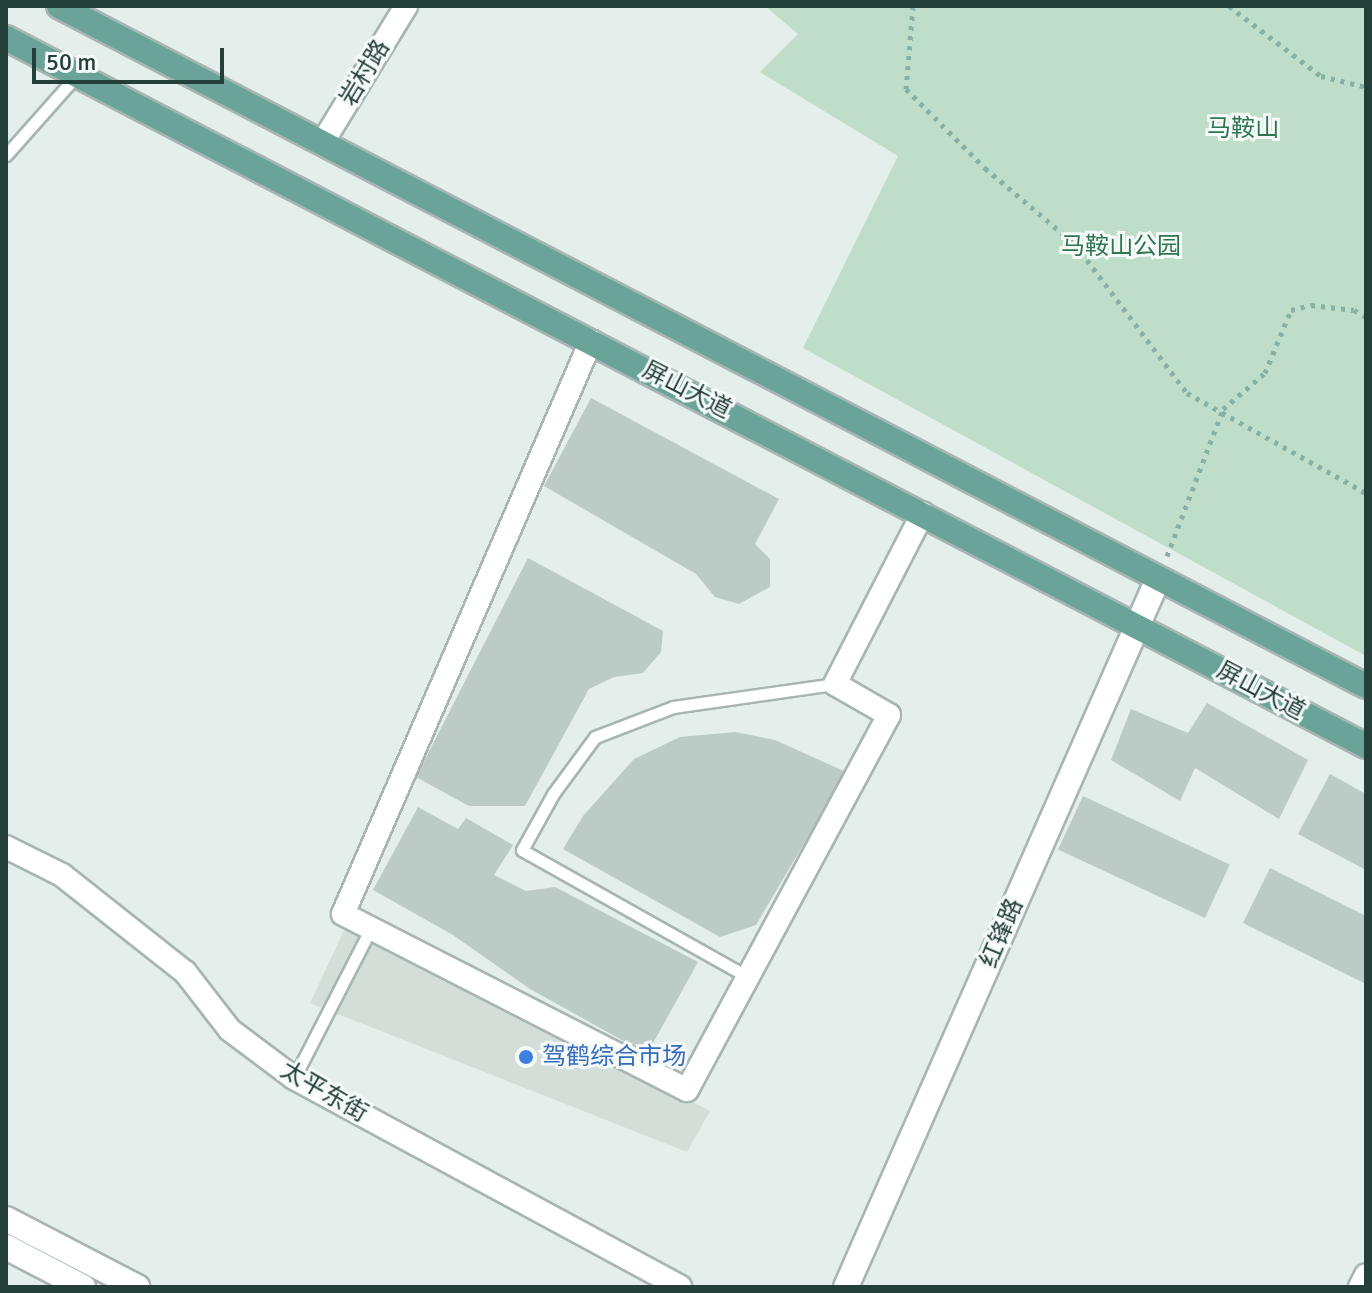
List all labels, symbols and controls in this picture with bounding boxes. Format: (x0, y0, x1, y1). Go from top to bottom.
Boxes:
scale bar (36, 32, 228, 82)
street label: 岩村路 (334, 35, 396, 111)
text: 50 m (46, 47, 96, 77)
park label: 马鞍山 (1207, 115, 1279, 143)
park label: 马鞍山公园 (1061, 233, 1181, 261)
street label: 屏山大道 (638, 355, 736, 425)
street label: 屏山大道 (1212, 656, 1310, 726)
street label: 红锋路 (975, 894, 1029, 972)
place label: 驾鹤综合市场 (542, 1043, 686, 1071)
marker: 驾鹤综合市场 (517, 1048, 535, 1066)
street label: 太平东街 (275, 1056, 373, 1128)

